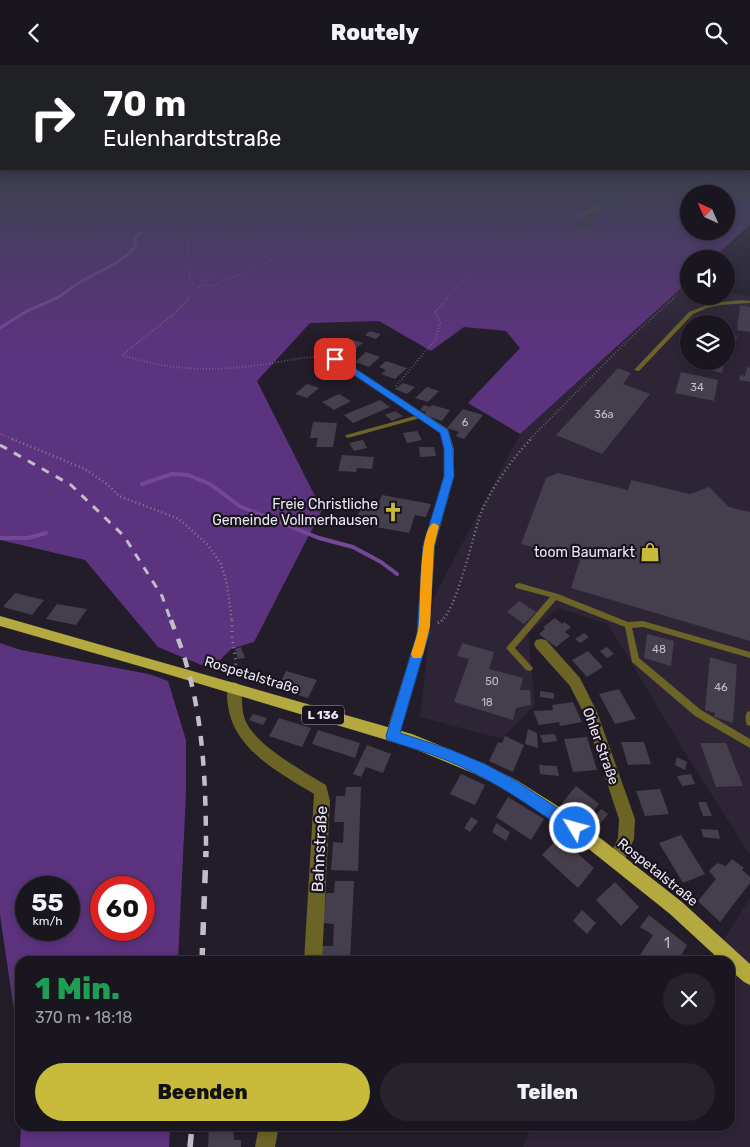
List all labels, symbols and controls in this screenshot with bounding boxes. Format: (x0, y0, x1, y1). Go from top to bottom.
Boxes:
icon: back (20, 19, 48, 47)
text: Routely (331, 19, 419, 46)
icon: search (702, 19, 730, 47)
text: 70 m (103, 83, 186, 125)
icon: right (20, 85, 85, 150)
text: Eulenhardtstraße (103, 125, 281, 152)
north arrow (680, 185, 735, 240)
map controls (680, 185, 735, 370)
button: sound (680, 250, 735, 305)
button: layers (680, 315, 735, 370)
pin (314, 338, 356, 380)
icon: arrive (321, 345, 349, 373)
house number: 34 (690, 381, 704, 394)
house number: 36a (594, 408, 614, 421)
house number: 6 (462, 416, 469, 429)
place label: Freie Christliche Gemeinde Vollmerhausen (212, 496, 378, 529)
church icon: Freie Christliche Gemeinde Vollmerhausen (382, 501, 404, 523)
shop icon: toom Baumarkt (639, 541, 661, 563)
place label: toom Baumarkt (534, 544, 636, 561)
house number: 48 (652, 643, 666, 656)
street label: Rospetalstraße (202, 653, 302, 698)
house number: 50 (485, 675, 499, 688)
house number: 46 (714, 681, 728, 694)
house number: 18 (481, 696, 493, 709)
road number: L 136 (302, 705, 344, 725)
street label: Ohler Straße (579, 705, 622, 787)
position arrow (548, 801, 600, 853)
street label: Bahnstraße (308, 805, 331, 893)
street label: Rospetalstraße (614, 835, 701, 910)
speed limit sign: 60 (90, 876, 155, 941)
text: 55 (31, 888, 64, 917)
text: km/h (33, 914, 62, 928)
house number: 1 (664, 935, 670, 952)
text: 1 Min. (35, 971, 120, 1007)
button: close (663, 973, 715, 1025)
text: 370 m · 18:18 (35, 1008, 132, 1027)
button: Beenden (35, 1063, 370, 1121)
button: Teilen (380, 1063, 715, 1121)

